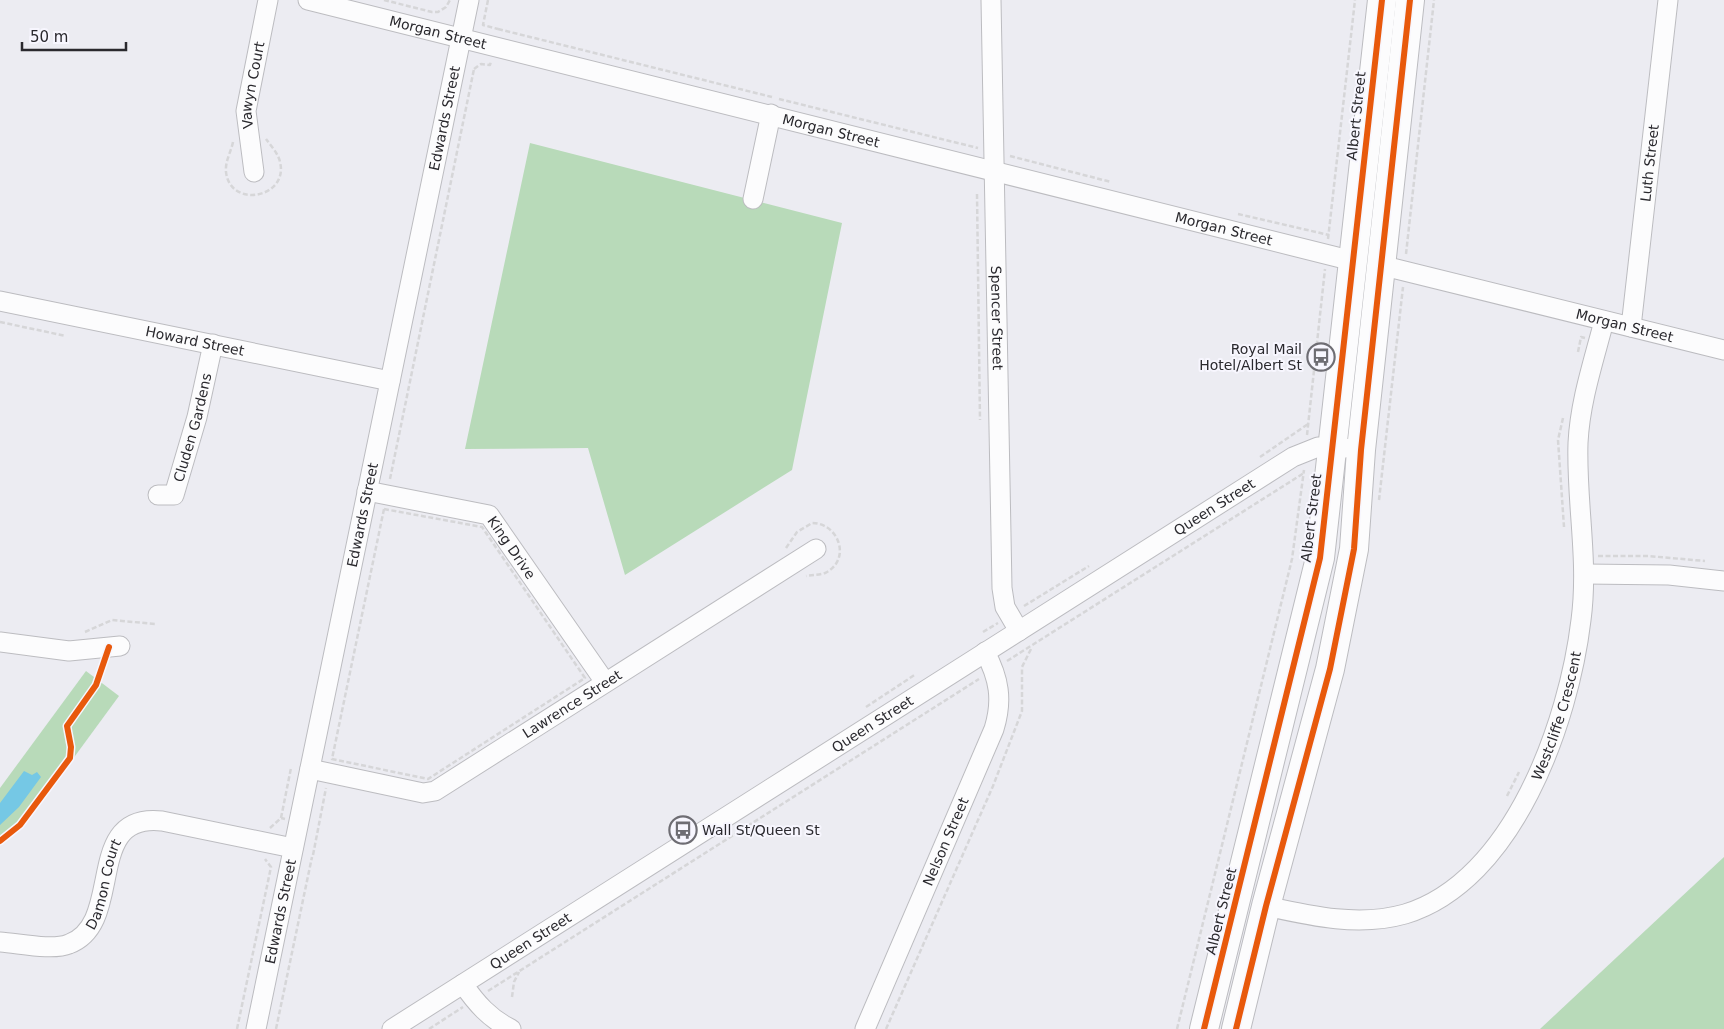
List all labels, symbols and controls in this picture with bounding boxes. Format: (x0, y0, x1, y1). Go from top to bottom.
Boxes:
street label: Morgan Street (388, 13, 489, 52)
scale bar (22, 20, 126, 52)
text: 50 m (30, 28, 68, 46)
street label: Vawyn Court (238, 39, 268, 130)
street label: Edwards Street (426, 64, 463, 172)
street label: Albert Street (1343, 70, 1369, 161)
street label: Morgan Street (781, 111, 882, 151)
street label: Luth Street (1637, 123, 1662, 203)
street label: Morgan Street (1174, 209, 1275, 249)
street label: Spencer Street (988, 266, 1006, 371)
street label: Morgan Street (1574, 306, 1675, 345)
street label: Howard Street (144, 323, 246, 359)
place label: Royal Mail Hotel/Albert St (1199, 341, 1303, 373)
bus stop icon: Royal Mail Hotel/Albert St (1306, 342, 1336, 372)
street label: Cluden Gardens (170, 372, 214, 484)
street label: Edwards Street (344, 461, 381, 569)
street label: Albert Street (1298, 472, 1324, 563)
street label: Queen Street (1171, 475, 1258, 539)
street label: King Drive (484, 513, 539, 582)
street label: Westcliffe Crescent (1528, 649, 1584, 783)
street label: Lawrence Street (520, 666, 625, 741)
street label: Queen Street (829, 692, 916, 756)
street label: Nelson Street (920, 794, 972, 888)
bus stop icon: Wall St/Queen St (668, 815, 698, 845)
place label: Wall St/Queen St (702, 822, 820, 838)
street label: Damon Court (82, 836, 125, 933)
street label: Edwards Street (262, 857, 299, 965)
street label: Albert Street (1202, 865, 1240, 956)
street label: Queen Street (487, 909, 574, 973)

